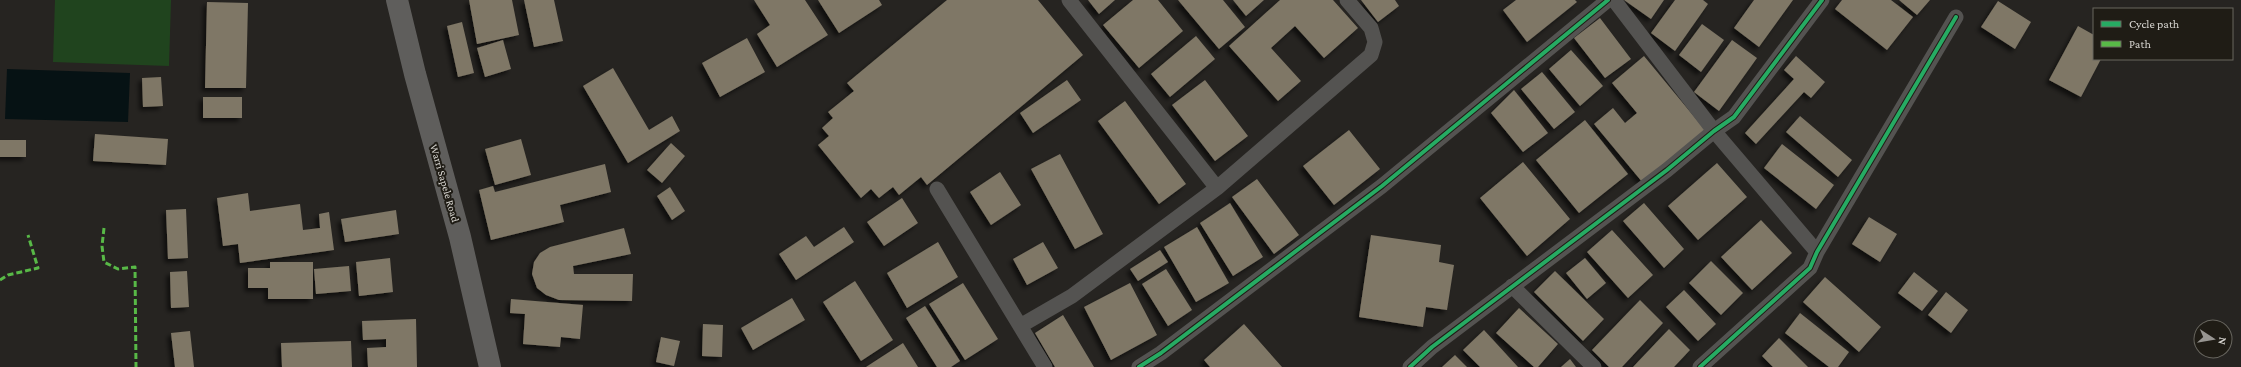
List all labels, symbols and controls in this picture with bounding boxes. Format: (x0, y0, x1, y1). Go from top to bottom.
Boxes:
legend (2093, 8, 2233, 60)
text: Cycle path (2129, 17, 2180, 31)
text: Path (2129, 37, 2151, 51)
street label: Warri Sapele Road (427, 143, 462, 224)
north arrow (2193, 319, 2233, 359)
text: N (2216, 336, 2229, 346)

